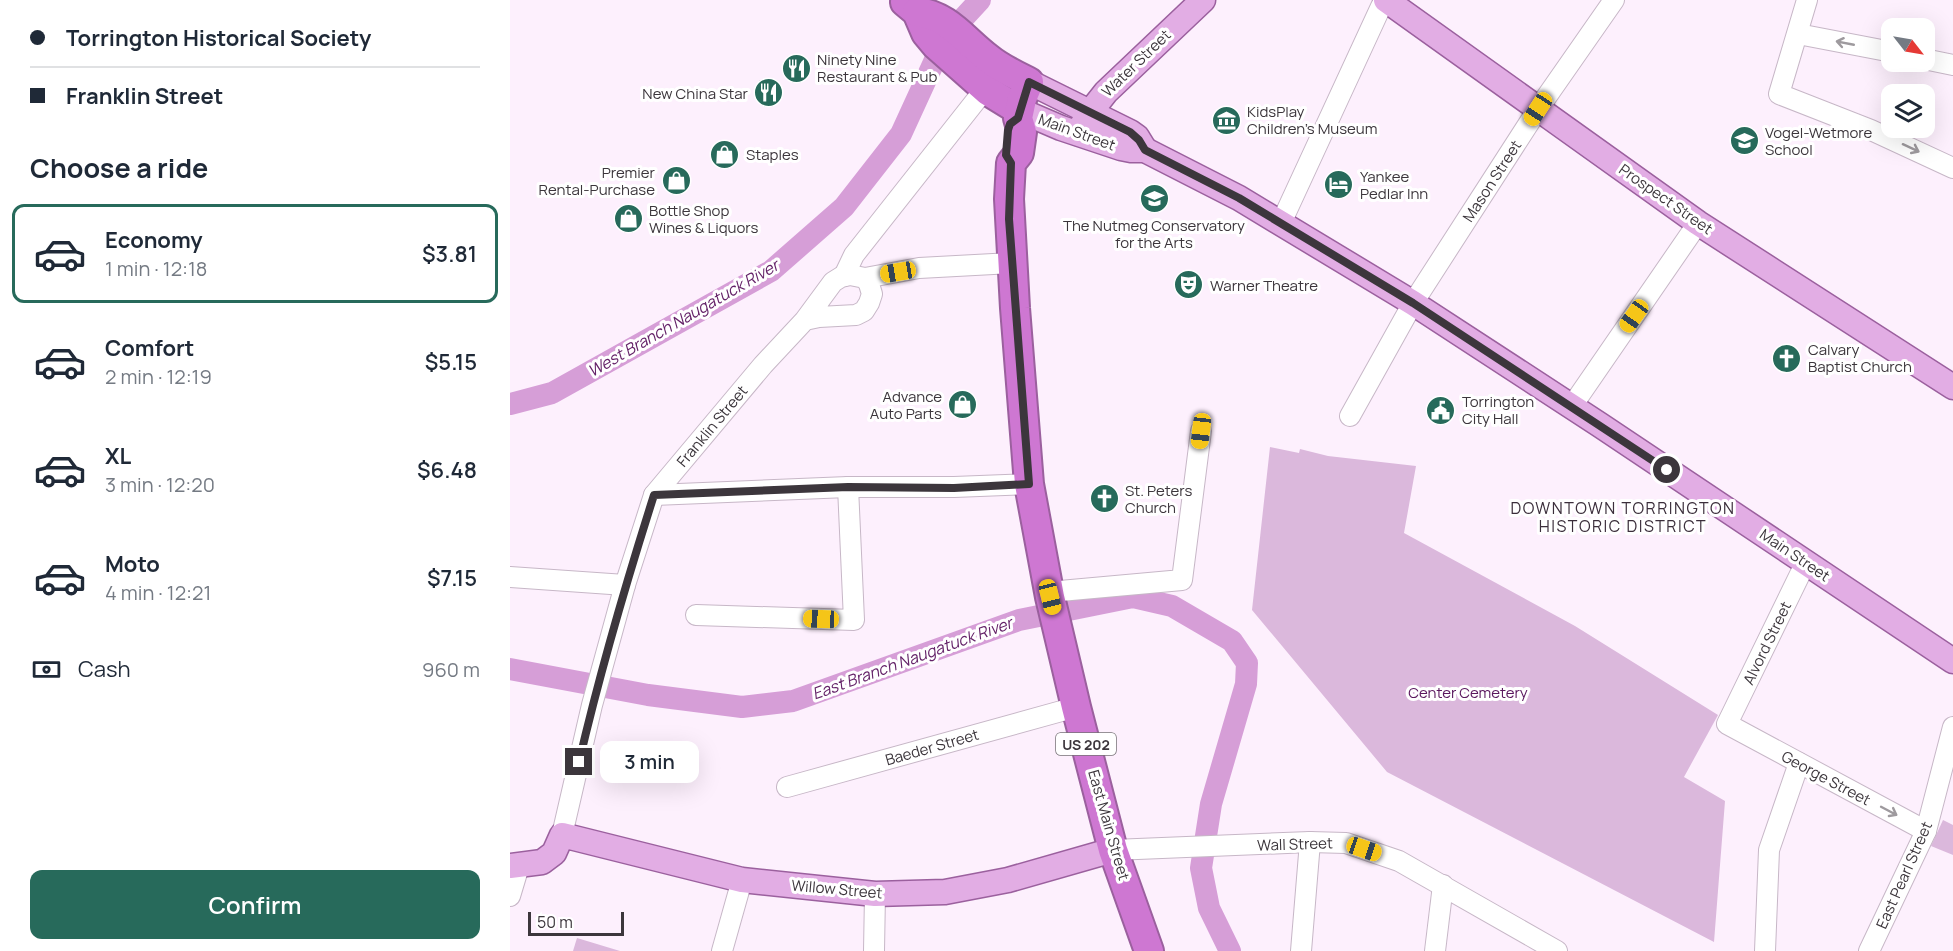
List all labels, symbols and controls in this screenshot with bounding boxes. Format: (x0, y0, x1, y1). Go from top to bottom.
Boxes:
north arrow (1881, 18, 1935, 72)
map controls (1881, 18, 1935, 138)
text: Torrington Historical Society (66, 23, 371, 53)
street label: Water Street (1097, 25, 1175, 101)
one-way arrow (1835, 37, 1855, 48)
place label: Ninety Nine Restaurant & Pub (817, 49, 937, 87)
restaurant icon: Ninety Nine Restaurant & Pub (780, 52, 812, 84)
restaurant icon: New China Star (753, 77, 785, 109)
text: Franklin Street (66, 81, 223, 111)
place label: New China Star (642, 83, 749, 104)
button: layers (1881, 84, 1935, 138)
car (1521, 89, 1555, 129)
place label: KidsPlay Children's Museum (1247, 101, 1377, 139)
museum icon: KidsPlay Children's Museum (1210, 104, 1242, 136)
street label: Main Street (1036, 108, 1118, 156)
place label: Vogel-Wetmore School (1765, 122, 1873, 160)
school or university icon: Vogel-Wetmore School (1728, 125, 1760, 157)
street label: Mason Street (1458, 136, 1526, 226)
shop icon: Staples (709, 138, 741, 170)
one-way arrow (1901, 143, 1919, 155)
place label: Staples (746, 144, 799, 165)
text: Choose a ride (30, 149, 208, 186)
street label: Prospect Street (1615, 159, 1717, 239)
place label: Premier Rental-Purchase (539, 162, 656, 200)
shop icon: Premier Rental-Purchase (660, 165, 692, 197)
place label: Yankee Pedlar Inn (1360, 166, 1428, 204)
hotel icon: Yankee Pedlar Inn (1323, 169, 1355, 201)
school or university icon: The Nutmeg Conservatory for the Arts (1138, 182, 1170, 214)
place label: Bottle Shop Wines & Liquors (649, 200, 758, 238)
shop icon: Bottle Shop Wines & Liquors (612, 203, 644, 235)
place label: The Nutmeg Conservatory for the Arts (1063, 215, 1245, 253)
text: Economy (105, 225, 203, 255)
icon: car (33, 227, 87, 281)
text: $3.81 (422, 239, 477, 269)
water label: West Branch Naugatuck River (584, 253, 784, 382)
text: 1 min · 12:18 (105, 255, 207, 282)
car (879, 260, 917, 284)
theatre icon: Warner Theatre (1173, 269, 1205, 301)
place label: Warner Theatre (1210, 275, 1318, 296)
car (1616, 296, 1652, 336)
text: Comfort (105, 333, 194, 363)
icon: car (33, 335, 87, 389)
place label: Calvary Baptist Church (1808, 339, 1912, 377)
church icon: Calvary Baptist Church (1771, 342, 1803, 374)
text: $5.15 (425, 347, 477, 377)
text: 2 min · 12:19 (105, 363, 212, 390)
street label: Franklin Street (672, 381, 752, 471)
place label: Advance Auto Parts (870, 386, 942, 424)
shop icon: Advance Auto Parts (947, 389, 979, 421)
place label: Torrington City Hall (1462, 391, 1534, 429)
public building icon: Torrington City Hall (1425, 394, 1457, 426)
car (1190, 412, 1212, 450)
text: XL (105, 441, 131, 471)
icon: car (33, 443, 87, 497)
text: $6.48 (417, 455, 477, 485)
route start (1653, 456, 1680, 483)
text: 3 min · 12:20 (105, 471, 215, 498)
place label: St. Peters Church (1125, 480, 1192, 518)
church icon: St. Peters Church (1088, 483, 1120, 515)
district label: DOWNTOWN TORRINGTON HISTORIC DISTRICT (1510, 497, 1736, 537)
street label: Main Street (1756, 524, 1834, 586)
text: Moto (105, 549, 160, 579)
icon: car (33, 551, 87, 605)
text: $7.15 (427, 563, 477, 593)
car (1037, 577, 1063, 617)
text: 4 min · 12:21 (105, 579, 211, 606)
street label: Alvord Street (1738, 598, 1796, 688)
car (803, 609, 839, 629)
water label: East Branch Naugatuck River (809, 611, 1017, 705)
icon: cash (30, 653, 63, 686)
text: Cash (78, 654, 131, 684)
text: 960 m (422, 656, 480, 683)
park label: Center Cemetery (1408, 682, 1528, 703)
street label: Baeder Street (883, 724, 981, 770)
road number: US 202 (1056, 733, 1116, 755)
callout: 3 min (600, 741, 699, 783)
street label: George Street (1778, 746, 1874, 810)
route end (565, 748, 592, 775)
text: 3 min (624, 748, 675, 775)
street label: East Main Street (1083, 767, 1135, 883)
one-way arrow (1880, 806, 1898, 817)
street label: East Pearl Street (1871, 818, 1937, 932)
street label: Wall Street (1257, 832, 1333, 856)
car (1344, 835, 1384, 863)
button: Confirm (30, 870, 480, 939)
street label: Willow Street (791, 875, 883, 903)
scale bar (528, 909, 624, 936)
text: 50 m (537, 911, 573, 933)

